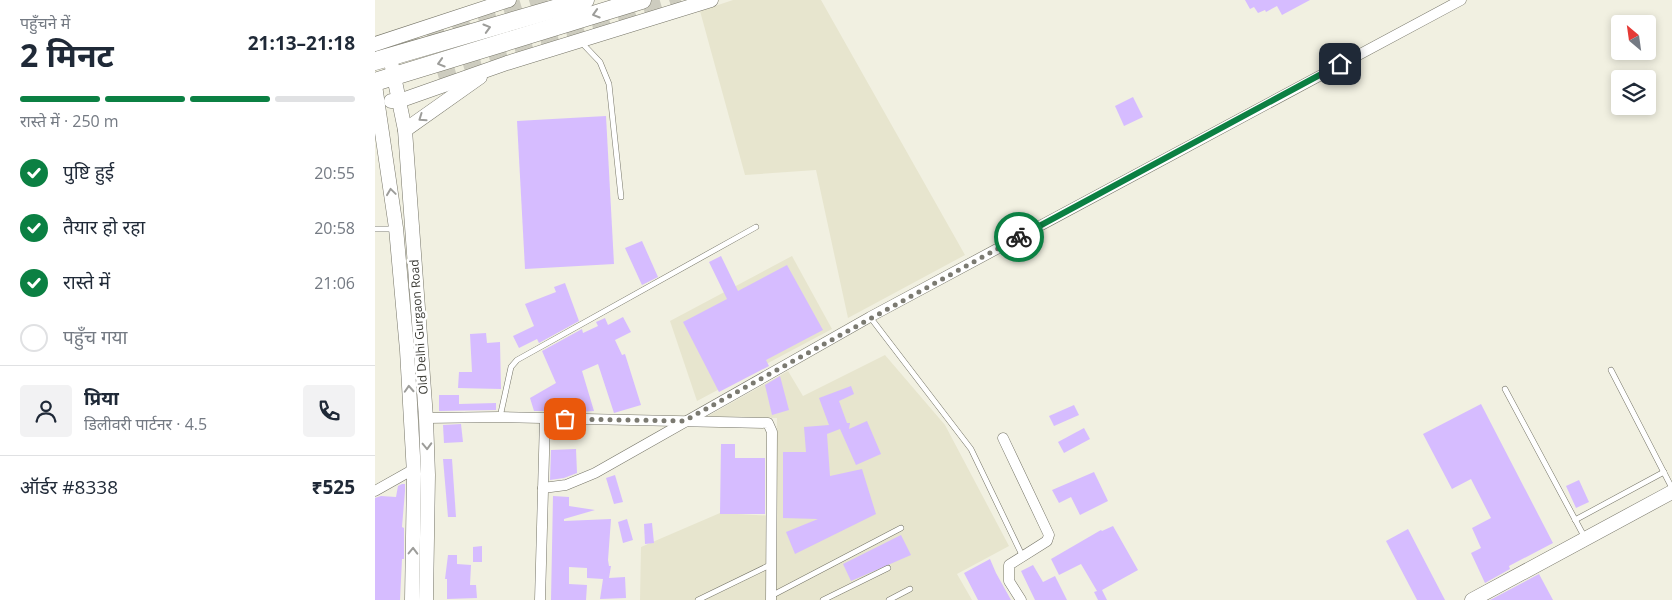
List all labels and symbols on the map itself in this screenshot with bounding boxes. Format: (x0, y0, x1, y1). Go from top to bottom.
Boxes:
one-way arrow (592, 9, 601, 19)
north arrow (1611, 15, 1656, 60)
one-way arrow (483, 24, 491, 34)
pin (1319, 43, 1361, 85)
one-way arrow (437, 57, 445, 67)
one-way arrow (419, 112, 428, 121)
one-way arrow (387, 188, 397, 197)
courier (994, 212, 1044, 262)
street label: Old Delhi Gurgaon Road (405, 259, 432, 395)
one-way arrow (404, 385, 415, 393)
pin (544, 398, 586, 440)
one-way arrow (422, 442, 433, 450)
one-way arrow (408, 547, 418, 555)

